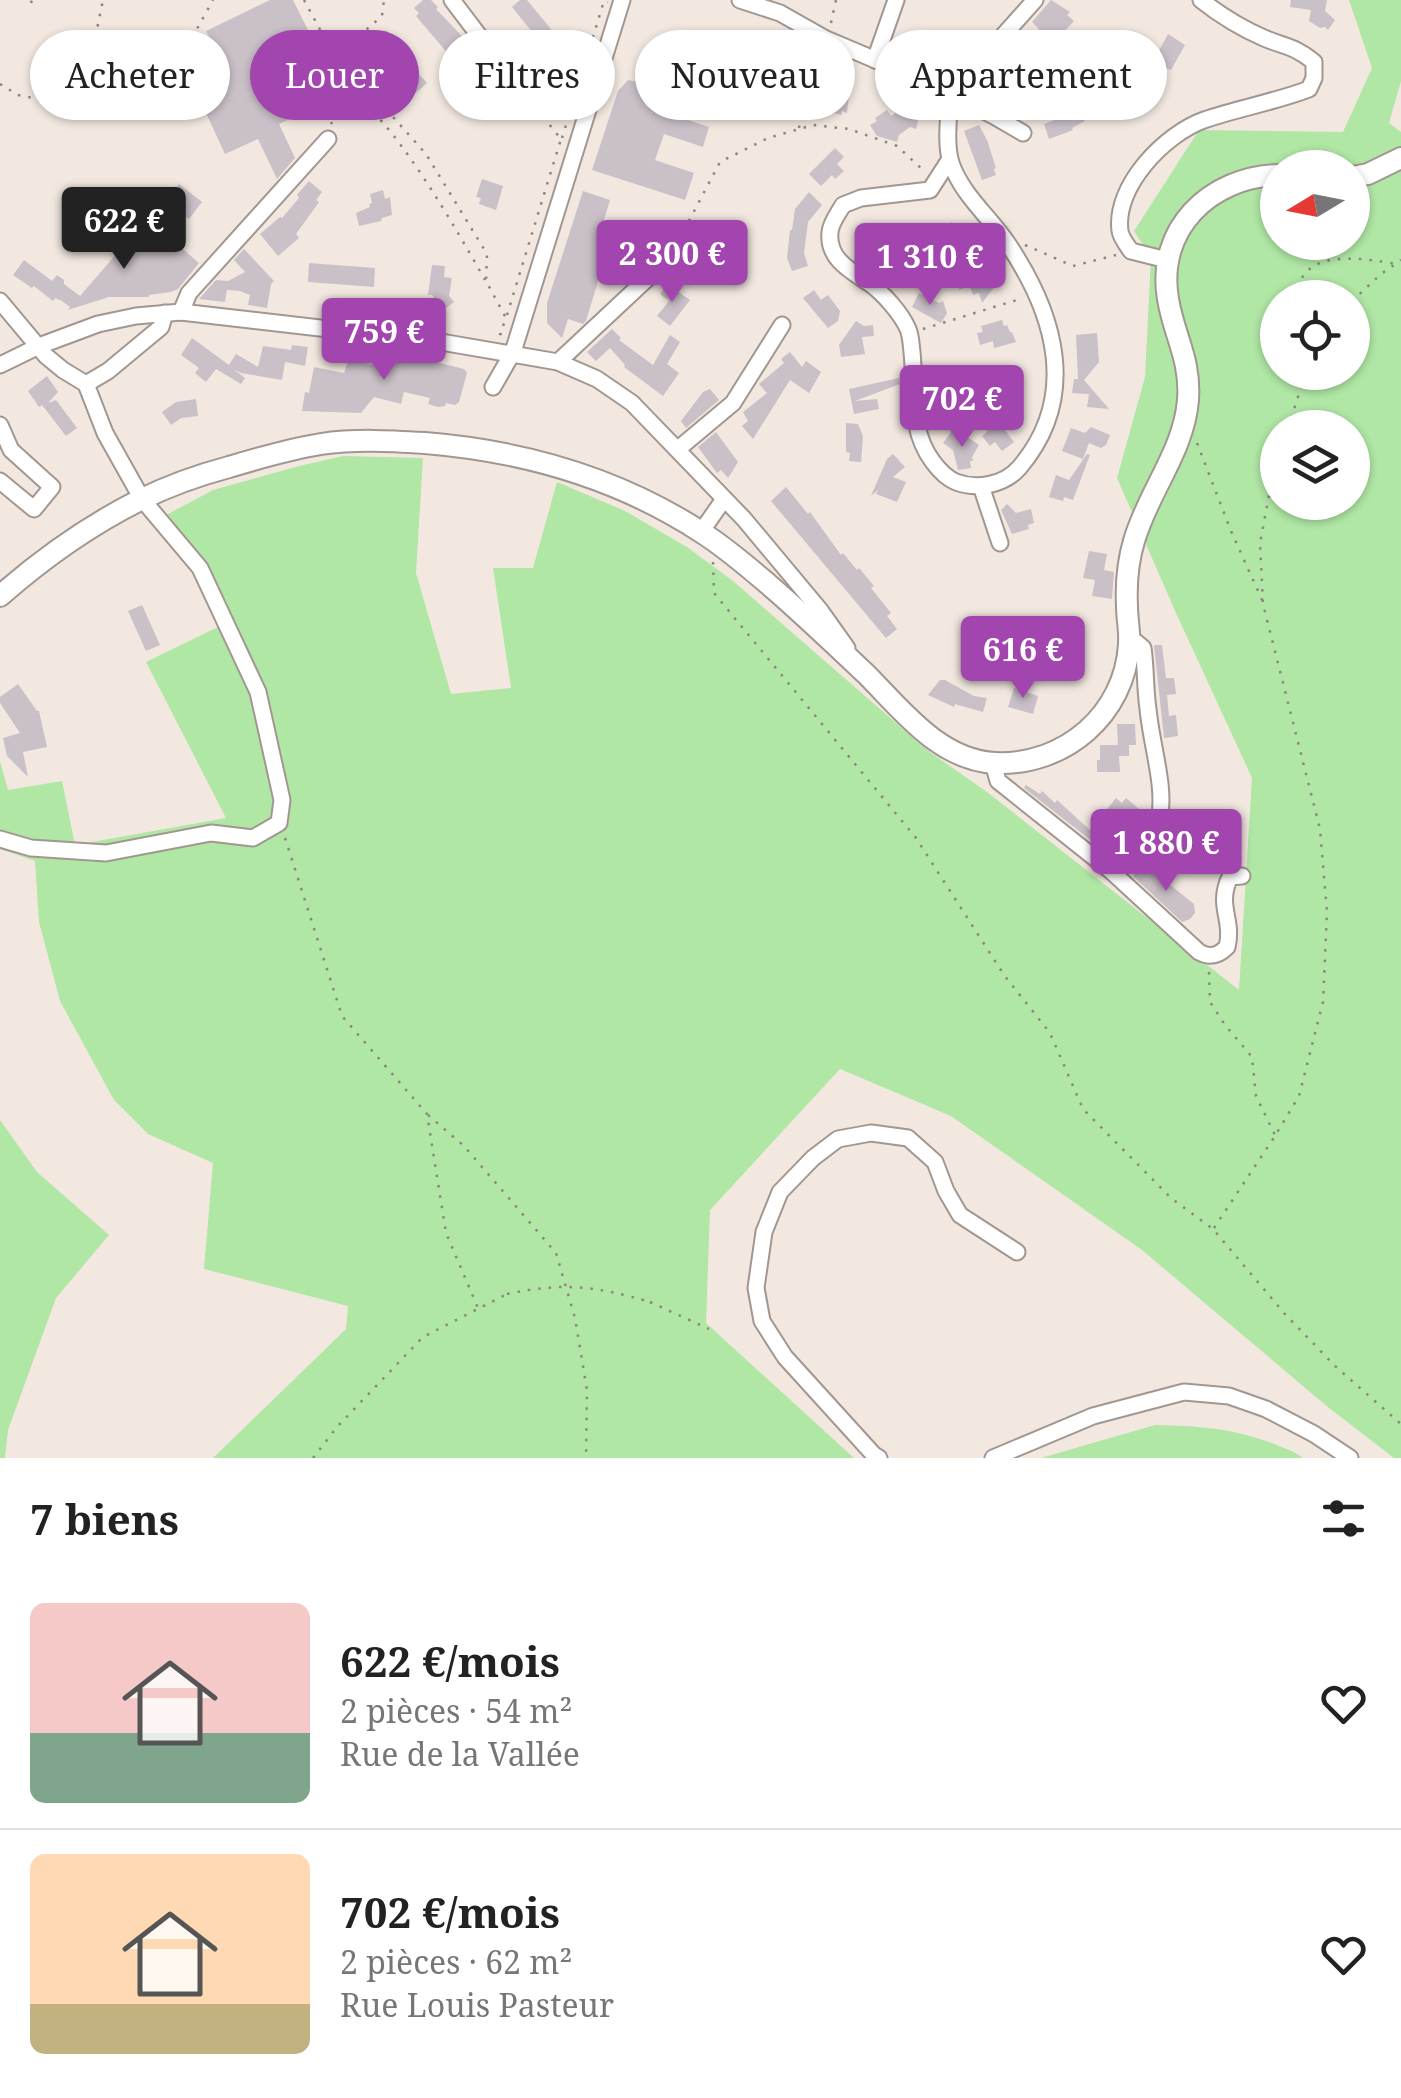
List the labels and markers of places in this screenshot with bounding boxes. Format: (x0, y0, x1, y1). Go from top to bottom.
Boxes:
pin: 622 € (54, 187, 194, 272)
pin: 2 300 € (580, 220, 764, 305)
pin: 1 310 € (838, 223, 1022, 308)
pin: 759 € (314, 298, 454, 383)
pin: 702 € (892, 365, 1032, 450)
pin: 616 € (953, 616, 1093, 701)
pin: 1 880 € (1074, 809, 1258, 894)

